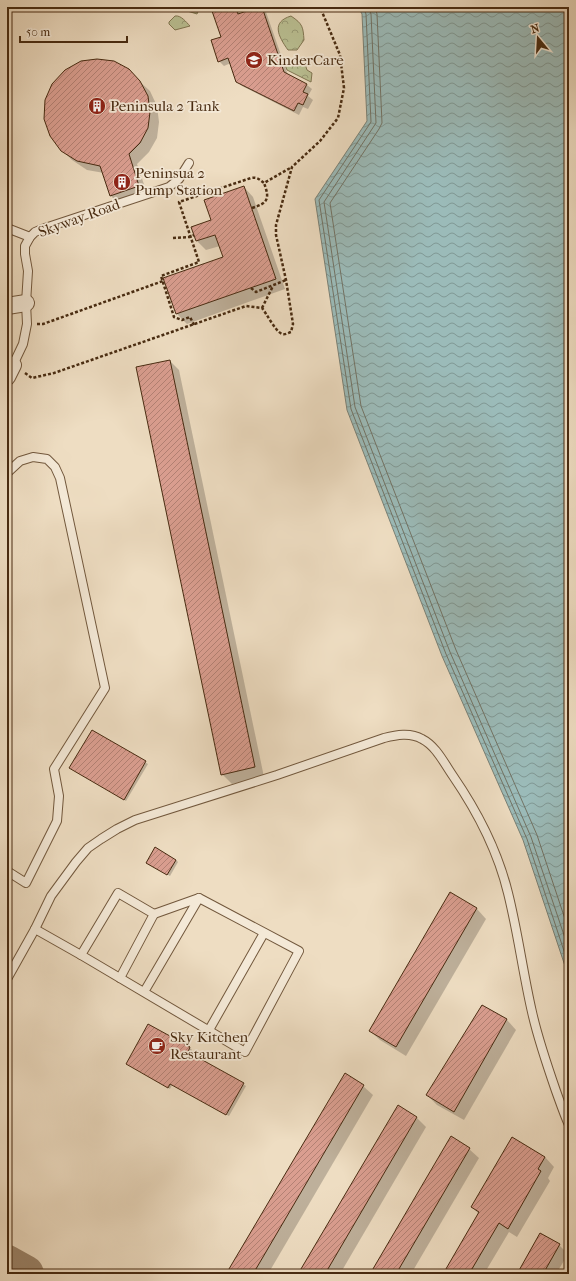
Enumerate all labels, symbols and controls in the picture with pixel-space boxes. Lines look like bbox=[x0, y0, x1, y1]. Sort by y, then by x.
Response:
scale bar bbox=[20, 18, 127, 44]
north arrow bbox=[518, 18, 558, 58]
text: N bbox=[529, 21, 542, 36]
text: 50 m bbox=[26, 25, 50, 39]
school or university icon: KinderCare bbox=[244, 50, 264, 70]
place label: KinderCare bbox=[267, 51, 344, 69]
building icon: Peninsula 2 Tank bbox=[87, 96, 107, 116]
place label: Peninsula 2 Tank bbox=[110, 97, 220, 115]
place label: Peninsua 2 Pump Station bbox=[135, 164, 223, 199]
building icon: Peninsua 2 Pump Station bbox=[112, 172, 132, 192]
street label: Skyway Road bbox=[36, 195, 123, 241]
place label: Sky Kitchen Restaurant bbox=[170, 1028, 249, 1063]
cafe icon: Sky Kitchen Restaurant bbox=[147, 1036, 167, 1056]

